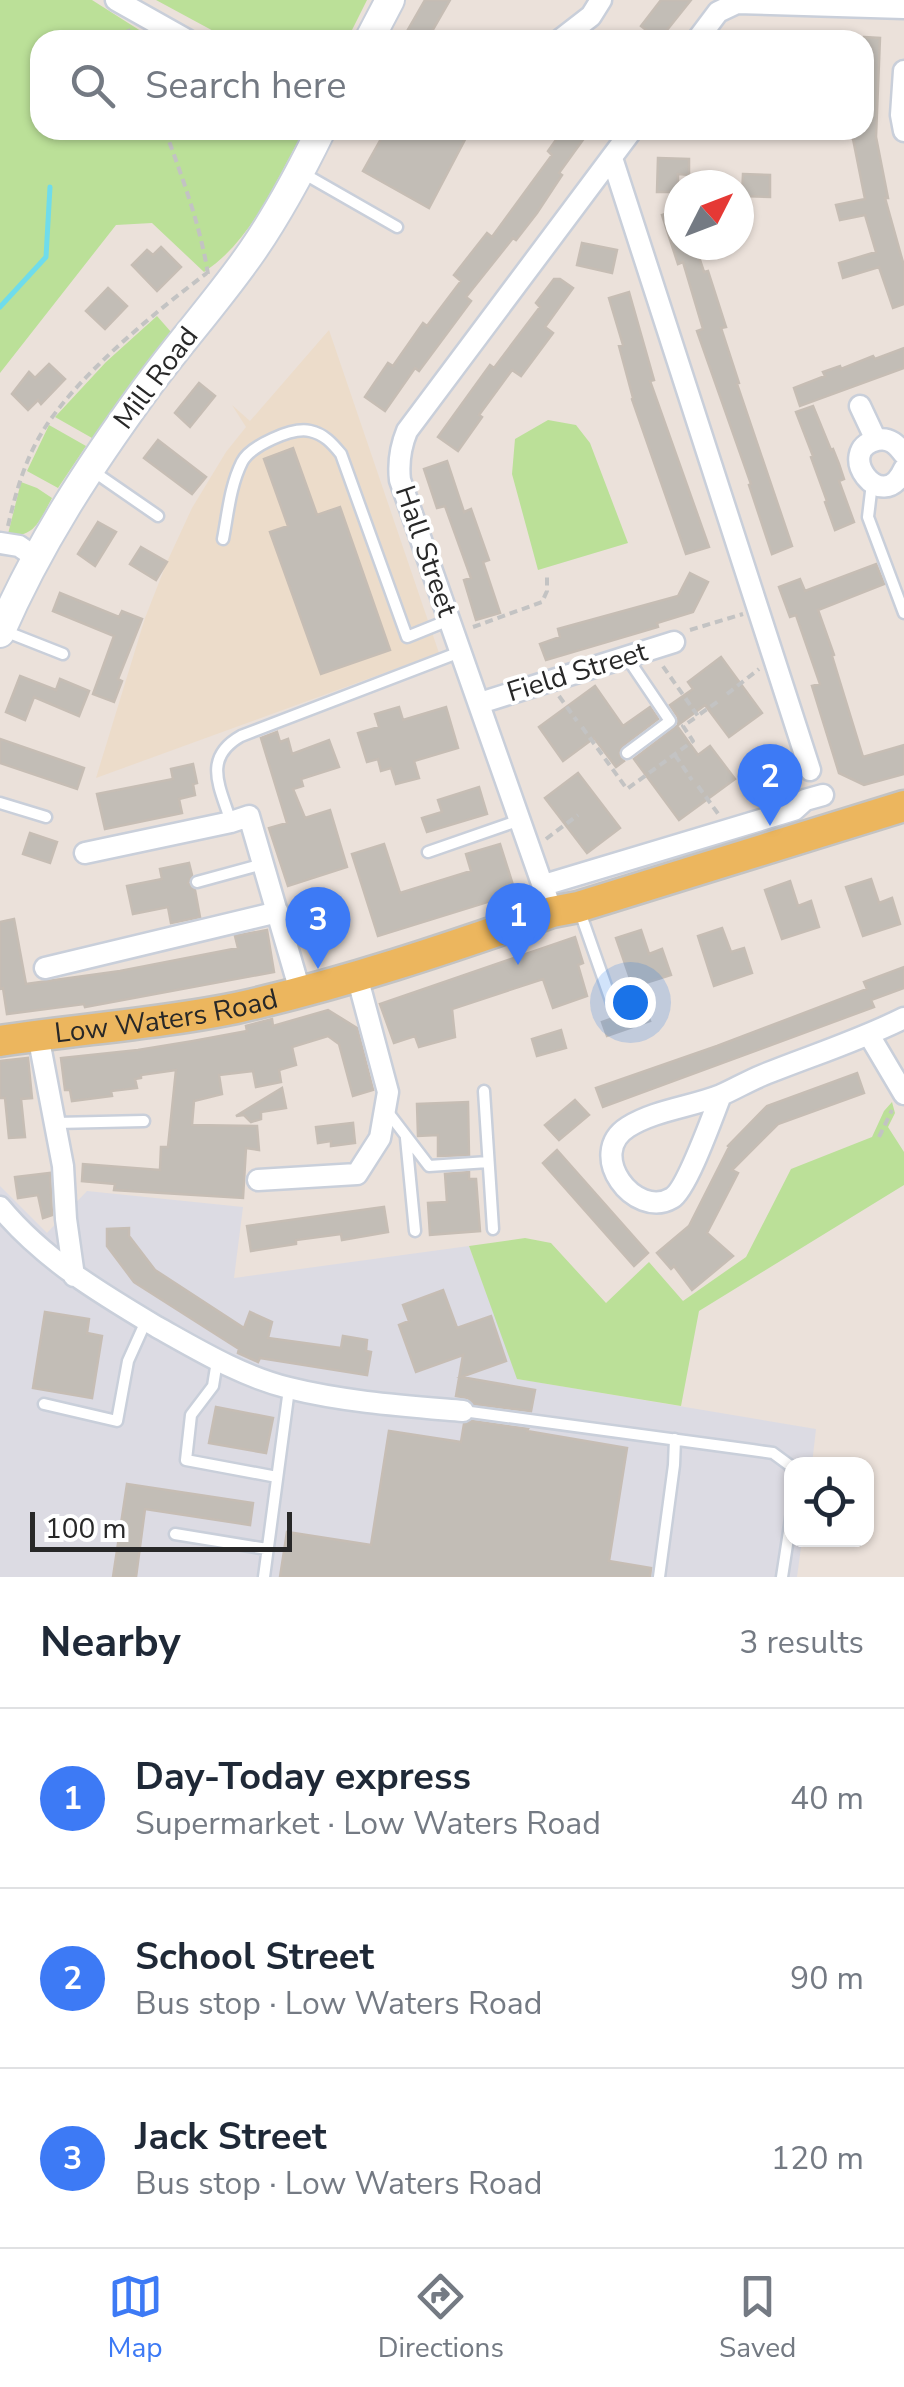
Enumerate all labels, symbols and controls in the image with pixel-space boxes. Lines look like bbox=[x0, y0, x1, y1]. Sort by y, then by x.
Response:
search box bbox=[30, 30, 874, 140]
icon: search bbox=[65, 58, 120, 113]
text: Search here bbox=[145, 60, 346, 111]
north arrow bbox=[664, 170, 754, 260]
street label: Mill Road bbox=[105, 319, 207, 437]
street label: Hall Street bbox=[386, 480, 466, 622]
street label: Field Street bbox=[502, 633, 652, 711]
pin: 2 bbox=[738, 744, 802, 826]
pin: 1 bbox=[486, 882, 550, 965]
pin: 3 bbox=[286, 886, 350, 969]
your location bbox=[605, 977, 656, 1028]
street label: Low Waters Road bbox=[52, 980, 282, 1052]
map controls bbox=[784, 1457, 874, 1547]
button: locate bbox=[784, 1457, 874, 1547]
scale bar bbox=[30, 1507, 292, 1552]
text: 100 m bbox=[45, 1510, 127, 1548]
text: Nearby bbox=[40, 1614, 181, 1671]
text: 3 results bbox=[739, 1621, 864, 1664]
text: Day-Today express bbox=[135, 1751, 471, 1802]
text: 1 bbox=[63, 1777, 82, 1820]
text: 40 m bbox=[790, 1777, 864, 1820]
text: Supermarket · Low Waters Road bbox=[135, 1802, 601, 1845]
text: School Street bbox=[135, 1931, 374, 1982]
text: 2 bbox=[63, 1957, 82, 2000]
text: 90 m bbox=[790, 1957, 864, 2000]
text: Bus stop · Low Waters Road bbox=[135, 1982, 542, 2025]
text: Jack Street bbox=[135, 2111, 327, 2162]
text: 3 bbox=[63, 2137, 82, 2180]
text: 120 m bbox=[771, 2137, 864, 2180]
text: Bus stop · Low Waters Road bbox=[135, 2162, 542, 2205]
tab: Map bbox=[108, 2269, 163, 2367]
tab: Directions bbox=[378, 2269, 504, 2367]
tab: Saved bbox=[719, 2269, 796, 2367]

